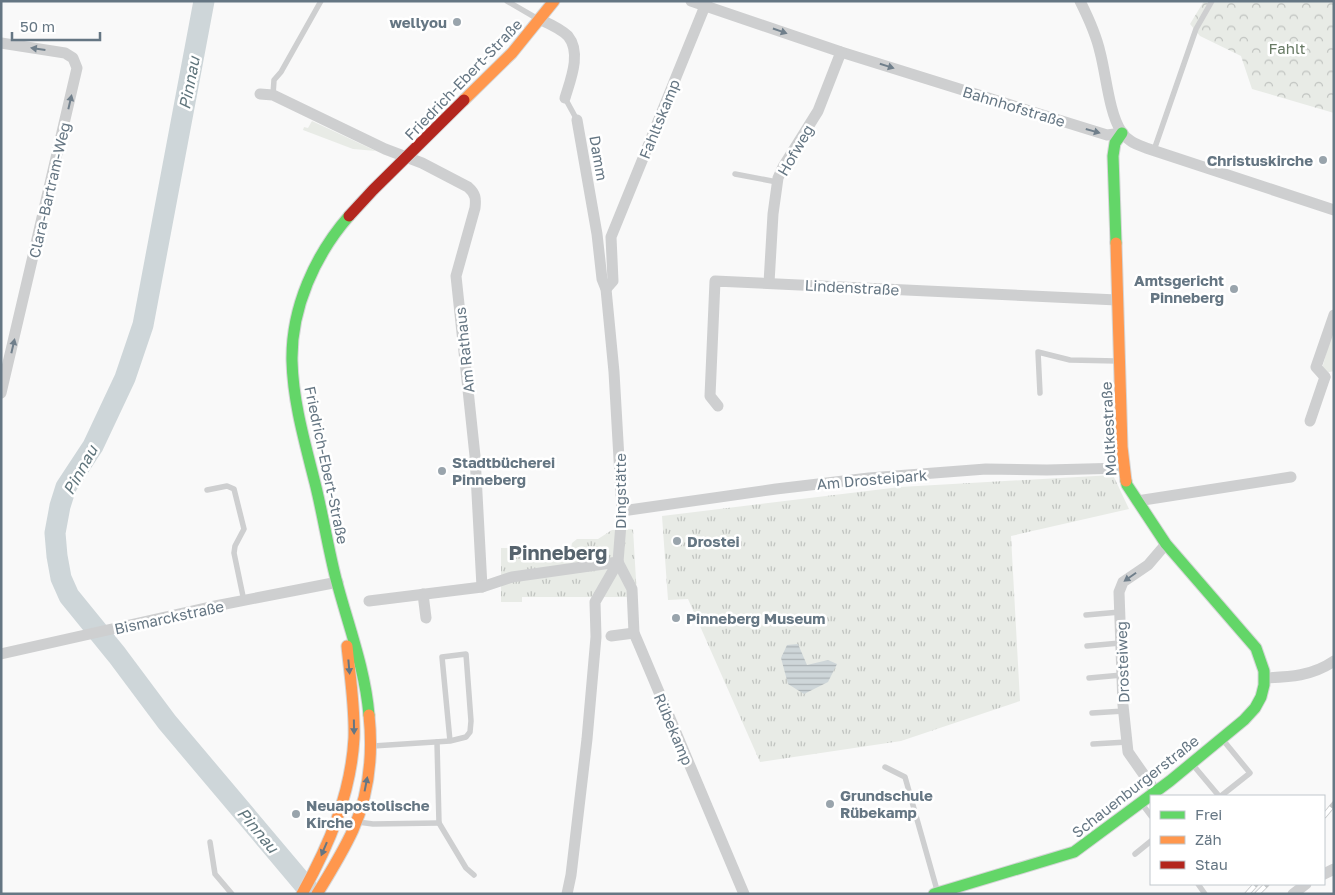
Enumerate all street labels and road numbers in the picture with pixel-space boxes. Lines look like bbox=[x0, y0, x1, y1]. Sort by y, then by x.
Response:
street label: Friedrich-Ebert-Straße bbox=[401, 15, 526, 143]
street label: Fahltskamp bbox=[635, 77, 683, 161]
street label: Bahnhofstraße bbox=[961, 82, 1068, 130]
street label: Clara-Bartram-Weg bbox=[25, 120, 73, 260]
street label: Hofweg bbox=[773, 121, 817, 179]
street label: Damm bbox=[586, 134, 612, 182]
street label: Lindenstraße bbox=[804, 276, 900, 298]
street label: Am Rathaus bbox=[451, 306, 477, 394]
street label: Moltkestraße bbox=[1097, 381, 1119, 477]
street label: Friedrich-Ebert-Straße bbox=[301, 384, 353, 546]
street label: Dingstätte bbox=[611, 453, 629, 529]
street label: Am Drosteipark bbox=[816, 465, 929, 493]
street label: Bismarckstraße bbox=[113, 597, 226, 637]
street label: Drosteiweg bbox=[1112, 621, 1132, 703]
street label: Rübekamp bbox=[651, 690, 697, 768]
street label: Schauenburgerstraße bbox=[1068, 731, 1202, 841]

